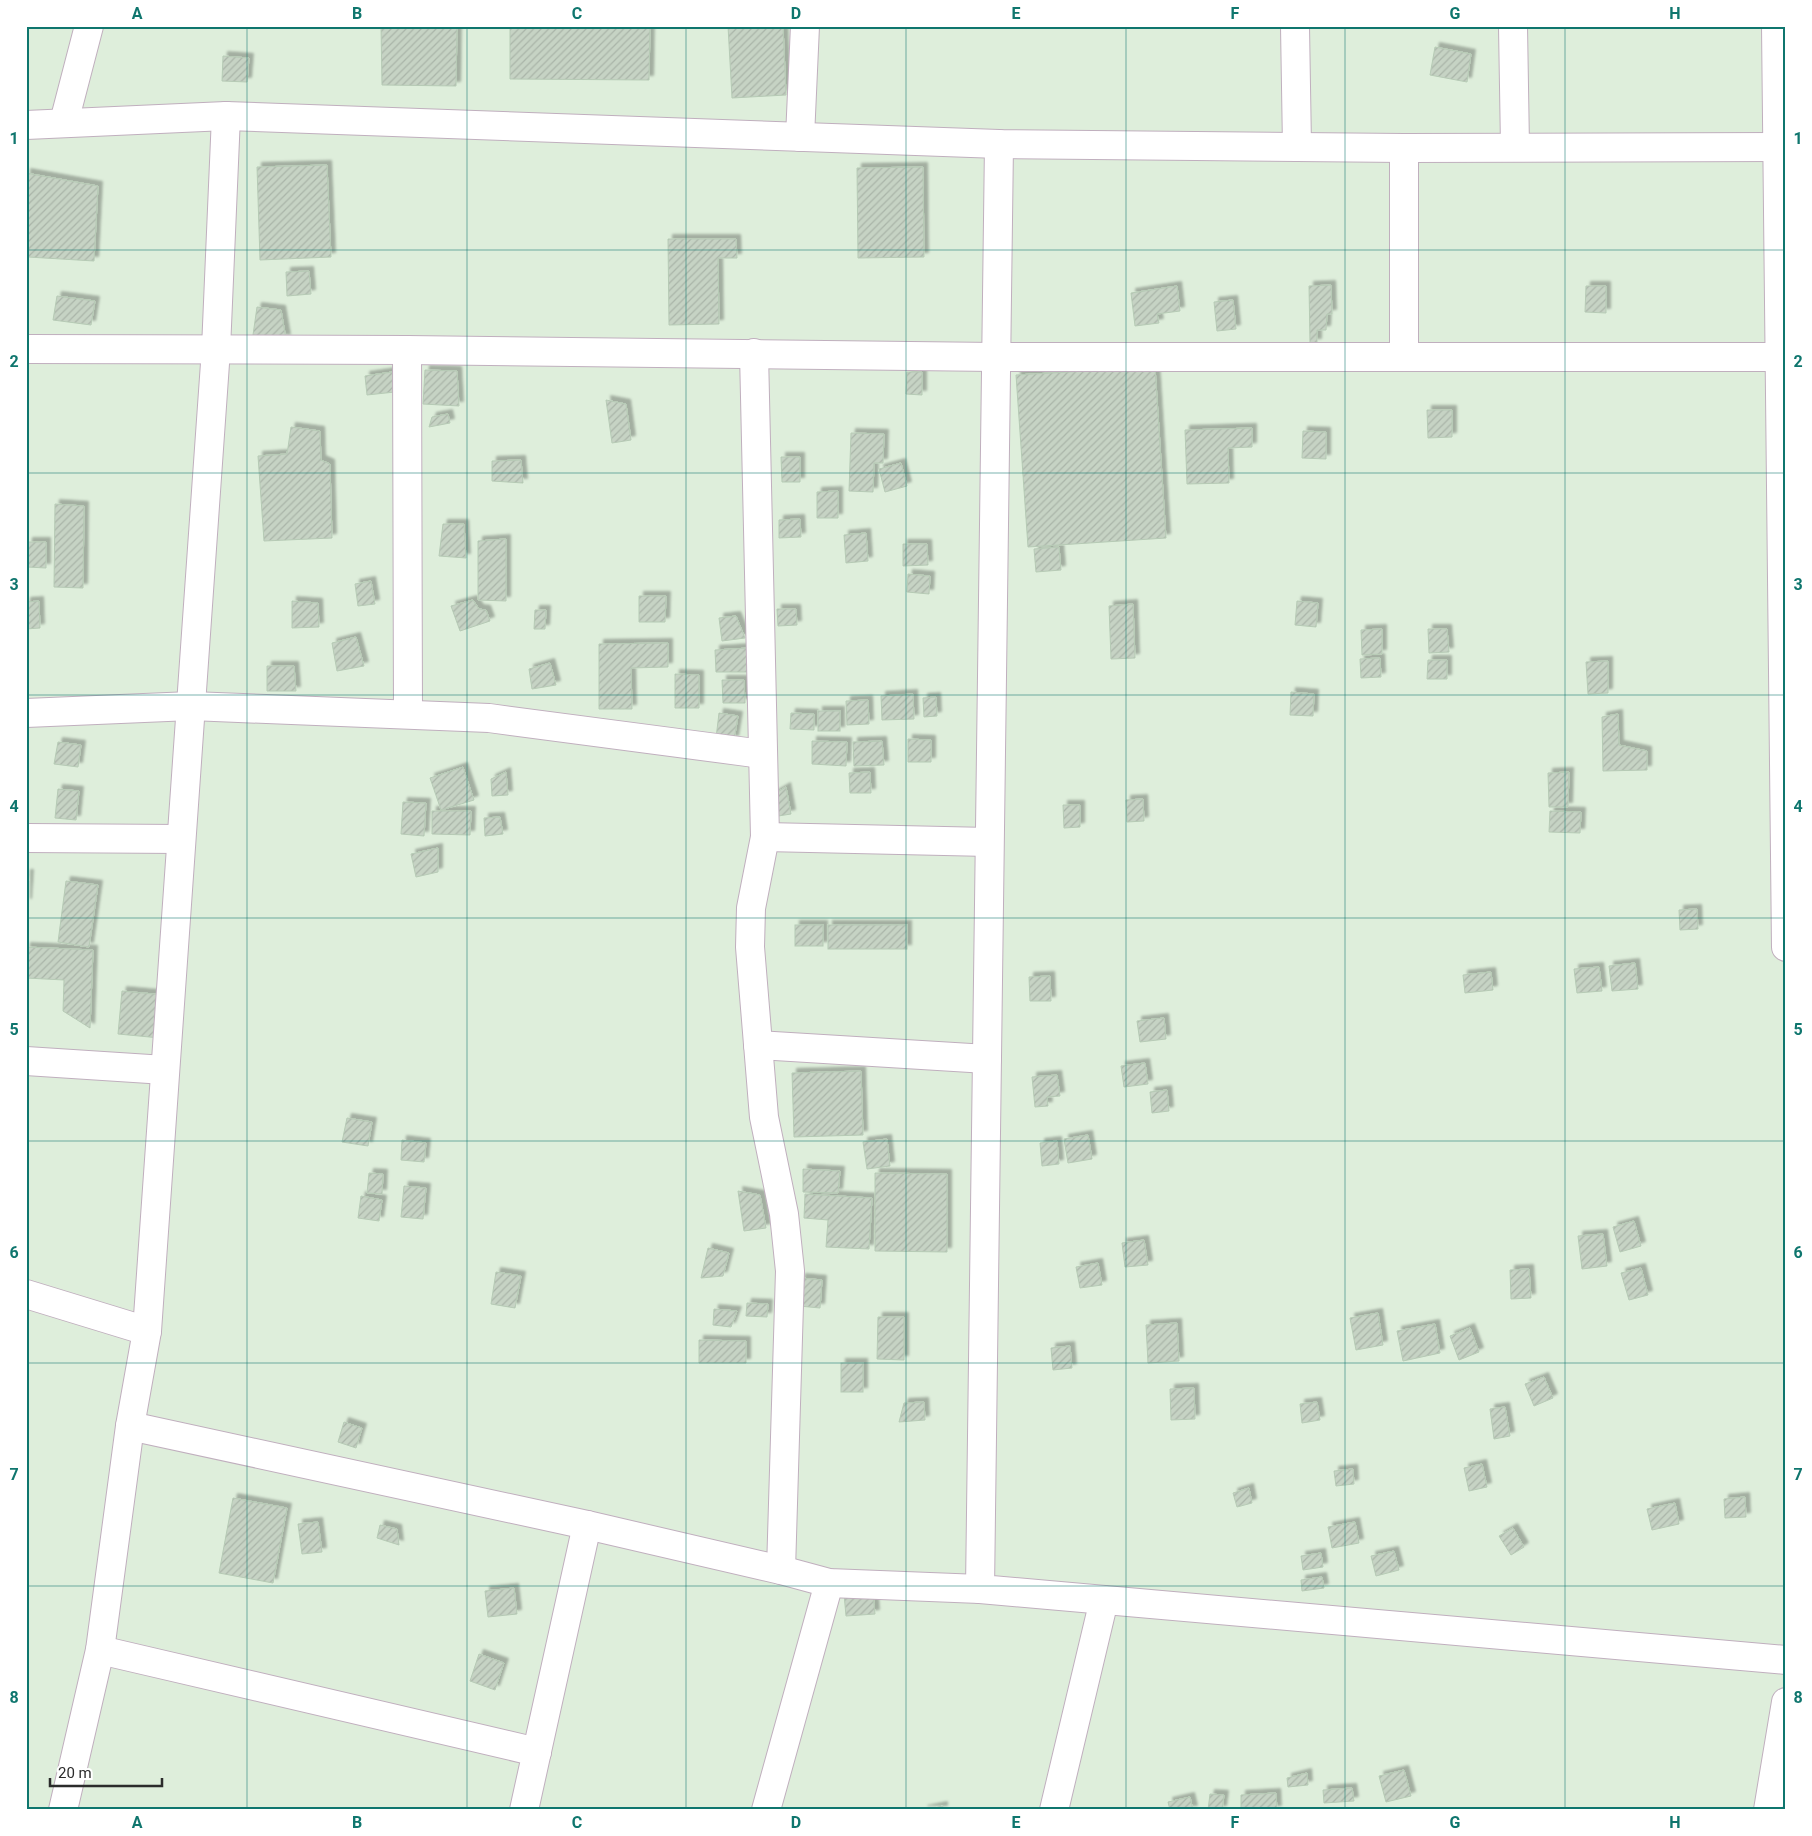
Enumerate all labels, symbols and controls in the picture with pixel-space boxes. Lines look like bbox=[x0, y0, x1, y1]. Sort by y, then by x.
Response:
text: A bbox=[132, 4, 143, 23]
text: B bbox=[352, 4, 362, 23]
text: C bbox=[572, 4, 582, 23]
text: D bbox=[791, 4, 801, 23]
text: E bbox=[1012, 4, 1021, 23]
text: F bbox=[1231, 4, 1240, 23]
text: G bbox=[1450, 4, 1461, 23]
text: H bbox=[1669, 4, 1681, 23]
text: 1 bbox=[9, 129, 19, 148]
text: 1 bbox=[1793, 129, 1803, 148]
text: 2 bbox=[9, 352, 19, 371]
text: 2 bbox=[1793, 352, 1803, 371]
text: 3 bbox=[9, 575, 19, 594]
text: 3 bbox=[1793, 575, 1803, 594]
text: 4 bbox=[9, 797, 19, 816]
text: 4 bbox=[1793, 797, 1803, 816]
text: 5 bbox=[9, 1020, 19, 1039]
text: 5 bbox=[1793, 1020, 1803, 1039]
text: 6 bbox=[9, 1243, 19, 1262]
text: 6 bbox=[1793, 1243, 1803, 1262]
text: 7 bbox=[9, 1465, 19, 1484]
text: 7 bbox=[1793, 1465, 1803, 1484]
text: 8 bbox=[9, 1688, 19, 1707]
text: 8 bbox=[1793, 1688, 1803, 1707]
scale bar bbox=[50, 1756, 162, 1788]
text: 20 m bbox=[58, 1764, 92, 1782]
text: A bbox=[132, 1813, 143, 1832]
text: B bbox=[352, 1813, 362, 1832]
text: C bbox=[572, 1813, 582, 1832]
text: D bbox=[791, 1813, 801, 1832]
text: E bbox=[1012, 1813, 1021, 1832]
text: F bbox=[1231, 1813, 1240, 1832]
text: G bbox=[1450, 1813, 1461, 1832]
text: H bbox=[1669, 1813, 1681, 1832]

